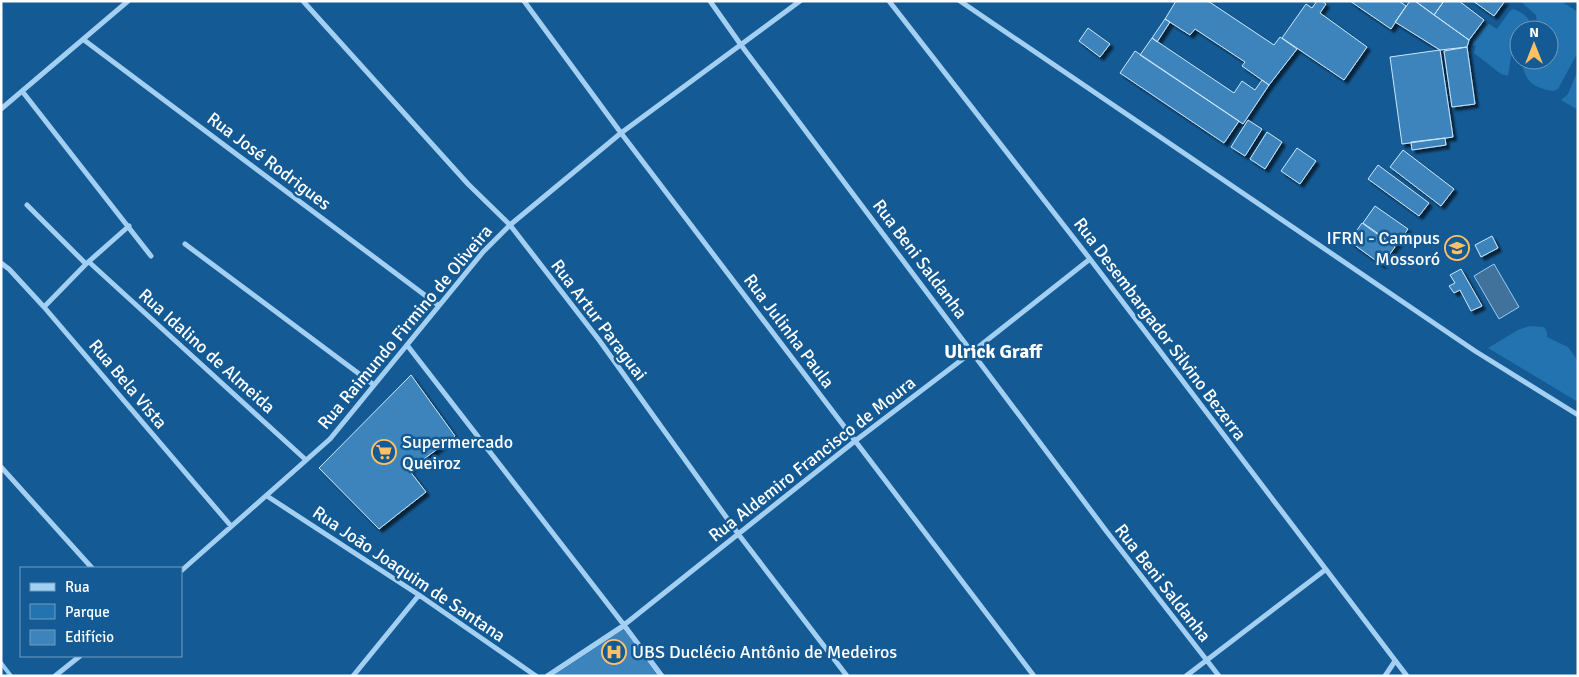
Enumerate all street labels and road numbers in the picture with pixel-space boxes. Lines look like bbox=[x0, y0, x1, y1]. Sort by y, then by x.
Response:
street label: Rua José Rodrigues bbox=[203, 107, 335, 215]
street label: Rua Beni Saldanha bbox=[868, 195, 972, 323]
street label: Rua Desembargador Silvino Bezerra bbox=[1069, 213, 1251, 445]
street label: Rua Raimundo Firmino de Oliveira bbox=[313, 220, 497, 434]
street label: Rua Artur Paraguai bbox=[546, 255, 652, 385]
street label: Rua Julinha Paula bbox=[739, 270, 839, 392]
street label: Rua Idalino de Almeida bbox=[134, 284, 280, 418]
street label: Rua Bela Vista bbox=[84, 335, 172, 433]
street label: Rua Aldemiro Francisco de Moura bbox=[704, 371, 920, 547]
street label: Rua João Joaquim de Santana bbox=[308, 501, 510, 647]
street label: Rua Beni Saldanha bbox=[1110, 520, 1216, 646]

